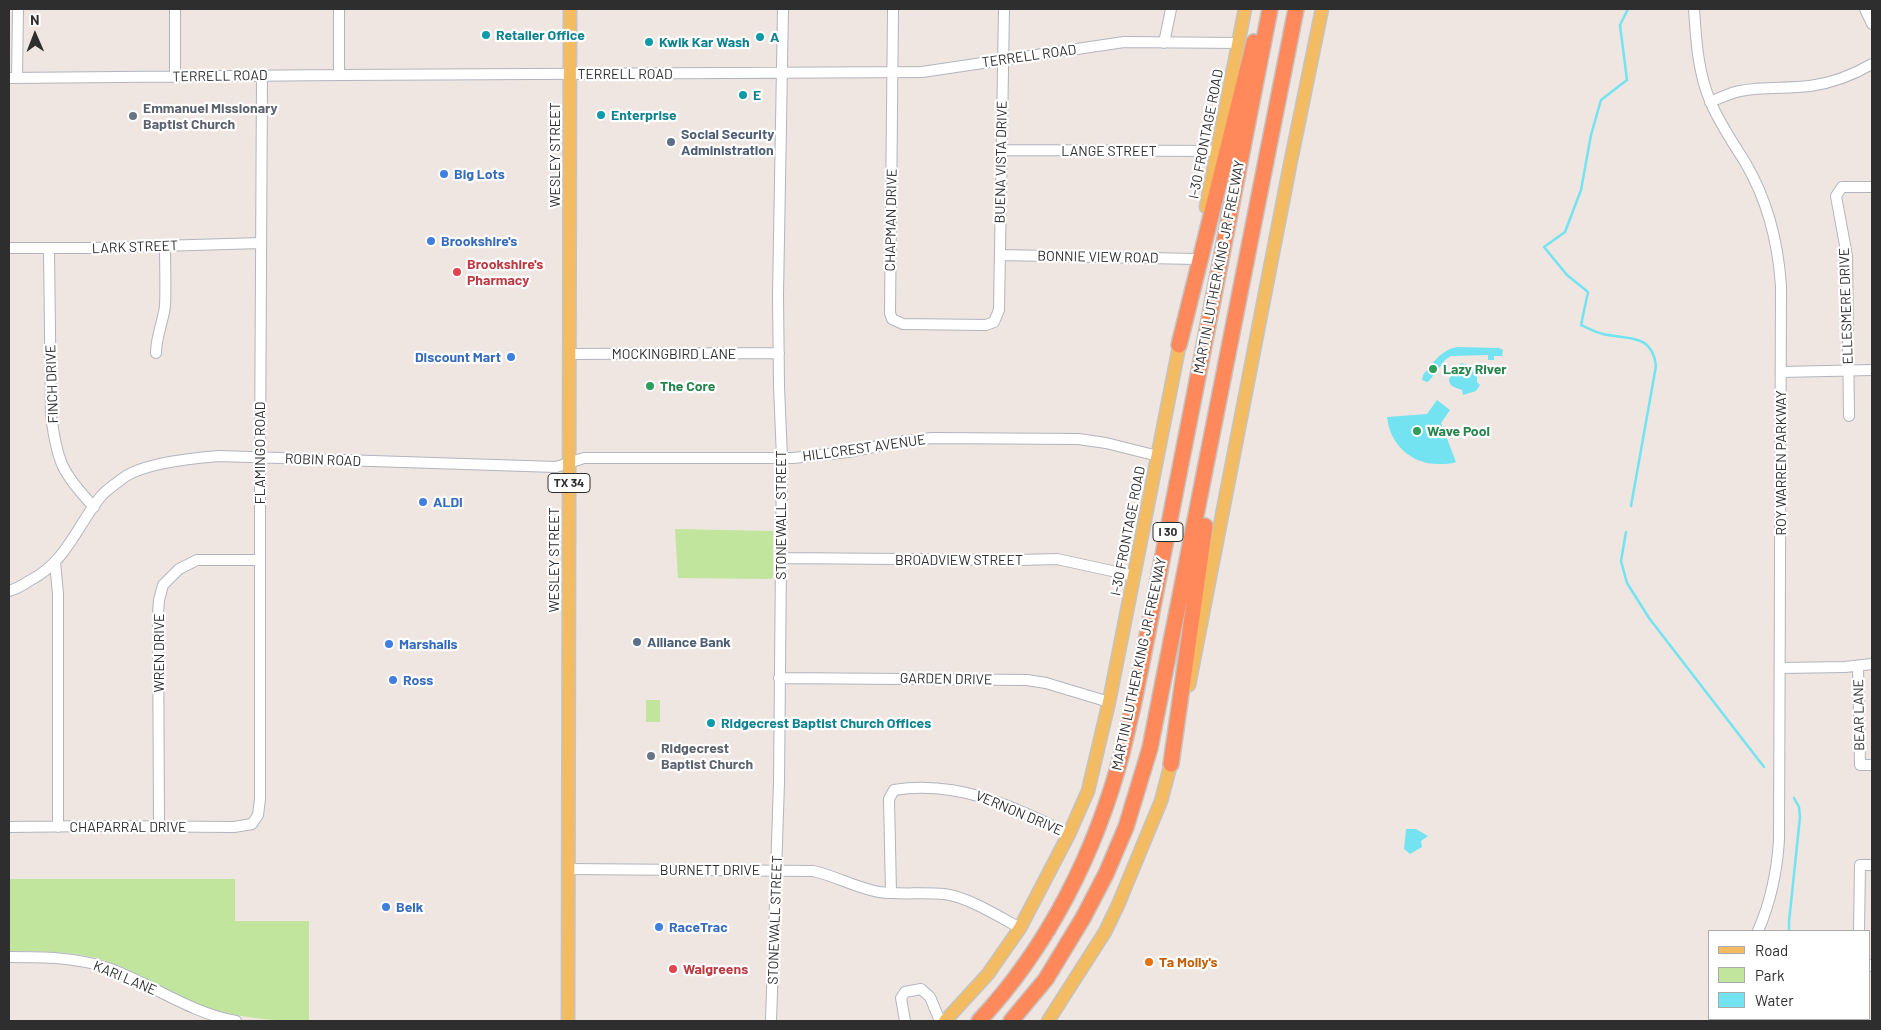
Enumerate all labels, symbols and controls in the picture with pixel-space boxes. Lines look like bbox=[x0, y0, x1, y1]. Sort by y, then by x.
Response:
north arrow bbox=[10, 10, 60, 60]
text: N bbox=[30, 11, 40, 28]
place label: Retailer Office bbox=[496, 27, 585, 43]
marker: Retailer Office bbox=[480, 29, 492, 41]
place label: A bbox=[770, 29, 779, 45]
marker: A bbox=[754, 31, 766, 43]
place label: Kwik Kar Wash bbox=[659, 34, 750, 50]
marker: Kwik Kar Wash bbox=[643, 36, 655, 48]
street label: TERRELL ROAD bbox=[981, 41, 1077, 71]
street label: TERRELL ROAD bbox=[577, 66, 673, 82]
street label: TERRELL ROAD bbox=[172, 67, 268, 85]
street label: I-30 FRONTAGE ROAD bbox=[1185, 68, 1227, 200]
place label: E bbox=[753, 87, 761, 103]
marker: E bbox=[737, 89, 749, 101]
place label: Emmanuel Missionary Baptist Church bbox=[143, 100, 278, 132]
street label: BUENA VISTA DRIVE bbox=[992, 101, 1010, 223]
street label: WESLEY STREET bbox=[547, 102, 563, 208]
place label: Enterprise bbox=[611, 107, 677, 123]
marker: Enterprise bbox=[595, 109, 607, 121]
marker: Emmanuel Missionary Baptist Church bbox=[127, 110, 139, 122]
place label: Social Security Administration bbox=[681, 126, 774, 158]
marker: Social Security Administration bbox=[665, 136, 677, 148]
street label: LANGE STREET bbox=[1061, 143, 1157, 159]
street label: MARTIN LUTHER KING JR FREEWAY bbox=[1190, 159, 1248, 375]
place label: Big Lots bbox=[454, 166, 505, 182]
marker: Big Lots bbox=[438, 168, 450, 180]
street label: CHAPMAN DRIVE bbox=[882, 169, 900, 271]
place label: Brookshire's bbox=[441, 233, 517, 249]
marker: Brookshire's bbox=[425, 235, 437, 247]
street label: LARK STREET bbox=[92, 237, 178, 257]
street label: ELLESMERE DRIVE bbox=[1836, 247, 1856, 365]
street label: BONNIE VIEW ROAD bbox=[1037, 248, 1159, 266]
place label: Brookshire's Pharmacy bbox=[467, 256, 543, 288]
marker: Brookshire's Pharmacy bbox=[451, 266, 463, 278]
street label: FINCH DRIVE bbox=[42, 344, 62, 424]
street label: MOCKINGBIRD LANE bbox=[612, 346, 736, 362]
place label: Discount Mart bbox=[415, 349, 501, 365]
marker: Discount Mart bbox=[505, 351, 517, 363]
place label: Lazy River bbox=[1443, 361, 1507, 377]
marker: Lazy River bbox=[1427, 363, 1439, 375]
place label: The Core bbox=[660, 378, 715, 394]
marker: The Core bbox=[644, 380, 656, 392]
street label: ROY WARREN PARKWAY bbox=[1773, 390, 1789, 536]
street label: FLAMINGO ROAD bbox=[252, 402, 268, 504]
place label: Wave Pool bbox=[1427, 423, 1490, 439]
marker: Wave Pool bbox=[1411, 425, 1423, 437]
street label: HILLCREST AVENUE bbox=[801, 431, 927, 465]
street label: ROBIN ROAD bbox=[285, 450, 361, 470]
street label: STONEWALL STREET bbox=[773, 450, 789, 580]
street label: I-30 FRONTAGE ROAD bbox=[1107, 465, 1149, 597]
road number: TX 34 bbox=[548, 473, 590, 492]
place label: ALDI bbox=[433, 494, 463, 510]
marker: ALDI bbox=[417, 496, 429, 508]
street label: WESLEY STREET bbox=[546, 507, 562, 613]
road number: I 30 bbox=[1153, 522, 1183, 542]
street label: BROADVIEW STREET bbox=[895, 552, 1023, 568]
street label: MARTIN LUTHER KING JR FREEWAY bbox=[1108, 556, 1170, 772]
street label: WREN DRIVE bbox=[151, 614, 167, 692]
place label: Alliance Bank bbox=[647, 634, 731, 650]
place label: Marshalls bbox=[399, 636, 458, 652]
marker: Alliance Bank bbox=[631, 636, 643, 648]
marker: Marshalls bbox=[383, 638, 395, 650]
street label: GARDEN DRIVE bbox=[900, 670, 992, 688]
place label: Ross bbox=[403, 672, 433, 688]
marker: Ross bbox=[387, 674, 399, 686]
street label: BEAR LANE bbox=[1850, 679, 1868, 751]
place label: Ridgecrest Baptist Church Offices bbox=[721, 715, 931, 731]
marker: Ridgecrest Baptist Church Offices bbox=[705, 717, 717, 729]
place label: Ridgecrest Baptist Church bbox=[661, 740, 753, 772]
marker: Ridgecrest Baptist Church bbox=[645, 750, 657, 762]
street label: VERNON DRIVE bbox=[973, 787, 1065, 839]
street label: CHAPARRAL DRIVE bbox=[70, 819, 186, 835]
street label: STONEWALL STREET bbox=[764, 855, 786, 985]
street label: BURNETT DRIVE bbox=[660, 862, 760, 878]
place label: Belk bbox=[396, 899, 423, 915]
marker: Belk bbox=[380, 901, 392, 913]
place label: RaceTrac bbox=[669, 919, 728, 935]
marker: RaceTrac bbox=[653, 921, 665, 933]
legend bbox=[1708, 930, 1871, 1020]
text: Road bbox=[1755, 941, 1788, 959]
place label: Ta Molly's bbox=[1159, 954, 1218, 970]
marker: Ta Molly's bbox=[1143, 956, 1155, 968]
street label: KARI LANE bbox=[91, 957, 159, 999]
place label: Walgreens bbox=[683, 961, 748, 977]
marker: Walgreens bbox=[667, 963, 679, 975]
text: Park bbox=[1755, 966, 1784, 984]
text: Water bbox=[1755, 991, 1794, 1009]

